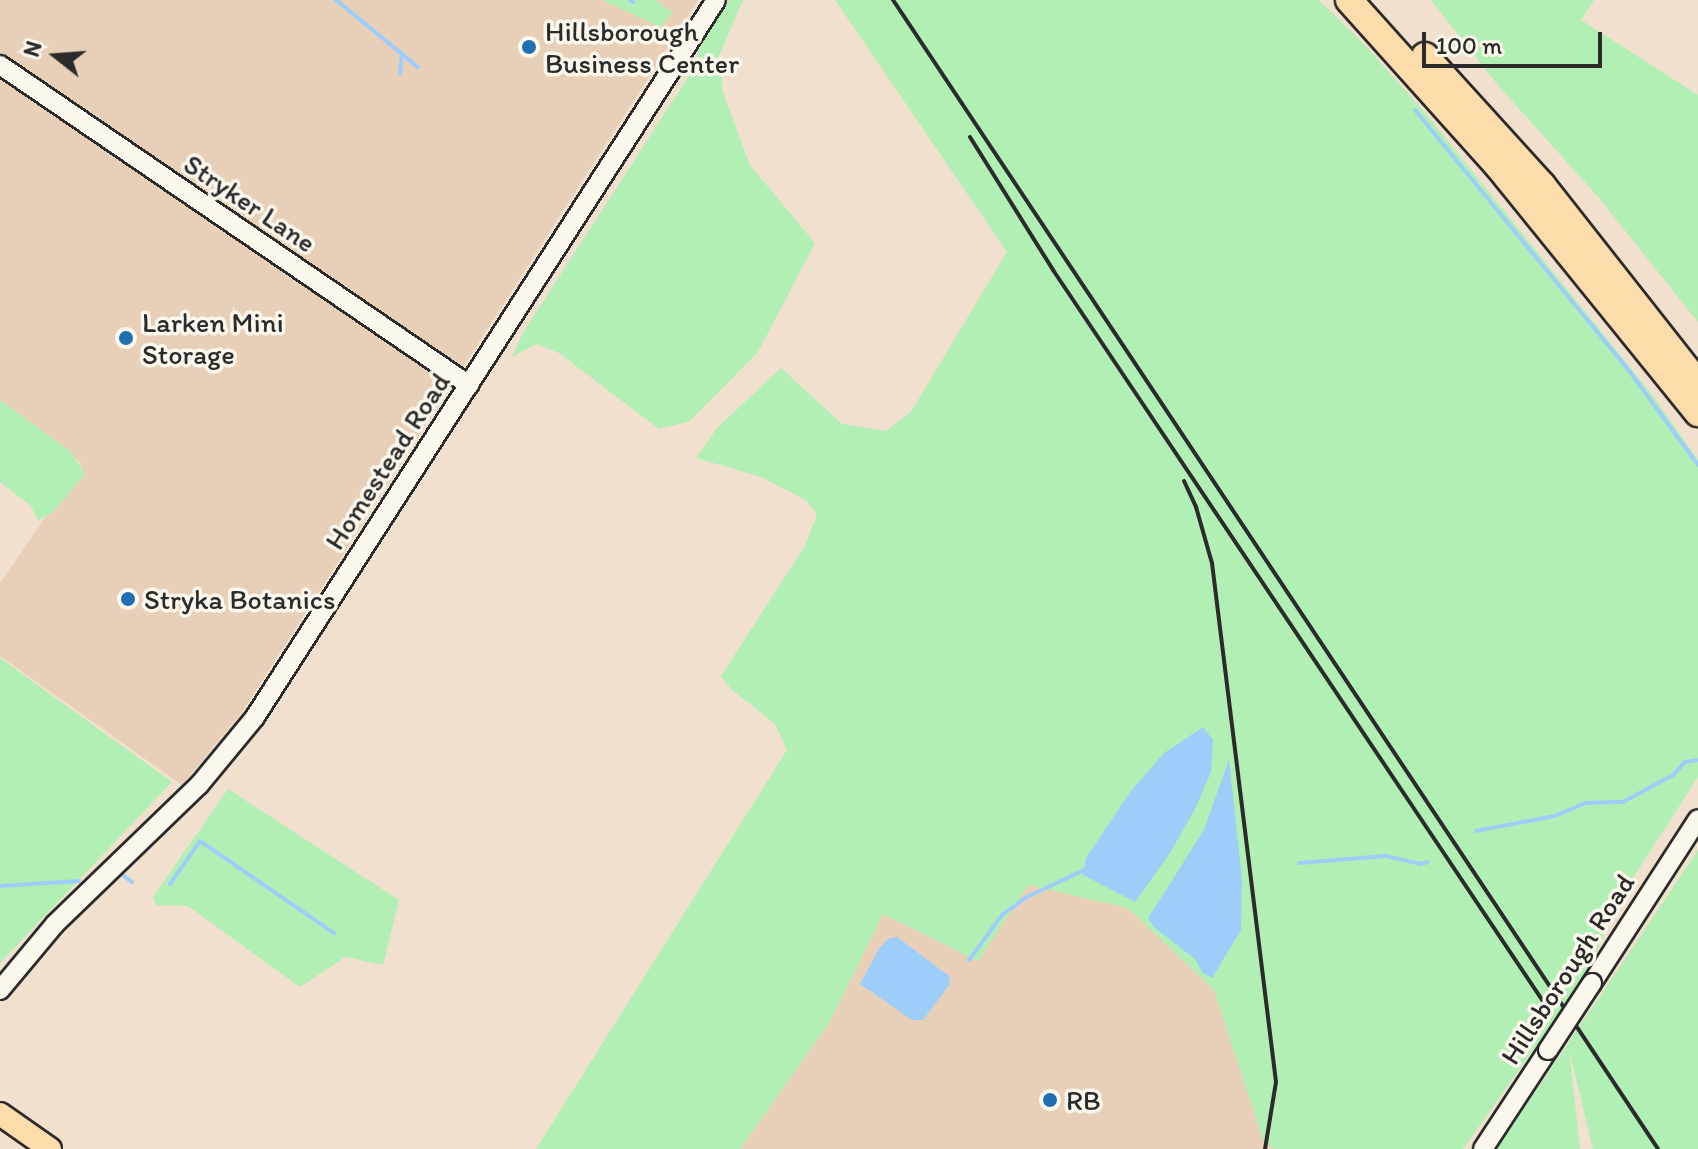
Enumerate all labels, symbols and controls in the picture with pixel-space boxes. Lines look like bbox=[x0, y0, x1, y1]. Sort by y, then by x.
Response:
place label: Hillsborough Business Center bbox=[545, 14, 740, 80]
north arrow bbox=[16, 16, 96, 96]
scale bar bbox=[1426, 16, 1606, 66]
text: 100 m bbox=[1436, 31, 1502, 60]
text: N bbox=[17, 38, 48, 60]
marker: Hillsborough Business Center bbox=[520, 38, 538, 56]
street label: Stryker Lane bbox=[177, 146, 323, 260]
place label: Larken Mini Storage bbox=[142, 305, 284, 371]
marker: Larken Mini Storage bbox=[117, 329, 135, 347]
street label: Homestead Road bbox=[317, 366, 457, 556]
place label: Stryka Botanics bbox=[144, 582, 334, 616]
marker: Stryka Botanics bbox=[119, 590, 137, 608]
street label: Hillsborough Road bbox=[1493, 868, 1641, 1070]
place label: RB bbox=[1066, 1083, 1101, 1117]
marker: RB bbox=[1041, 1091, 1059, 1109]

